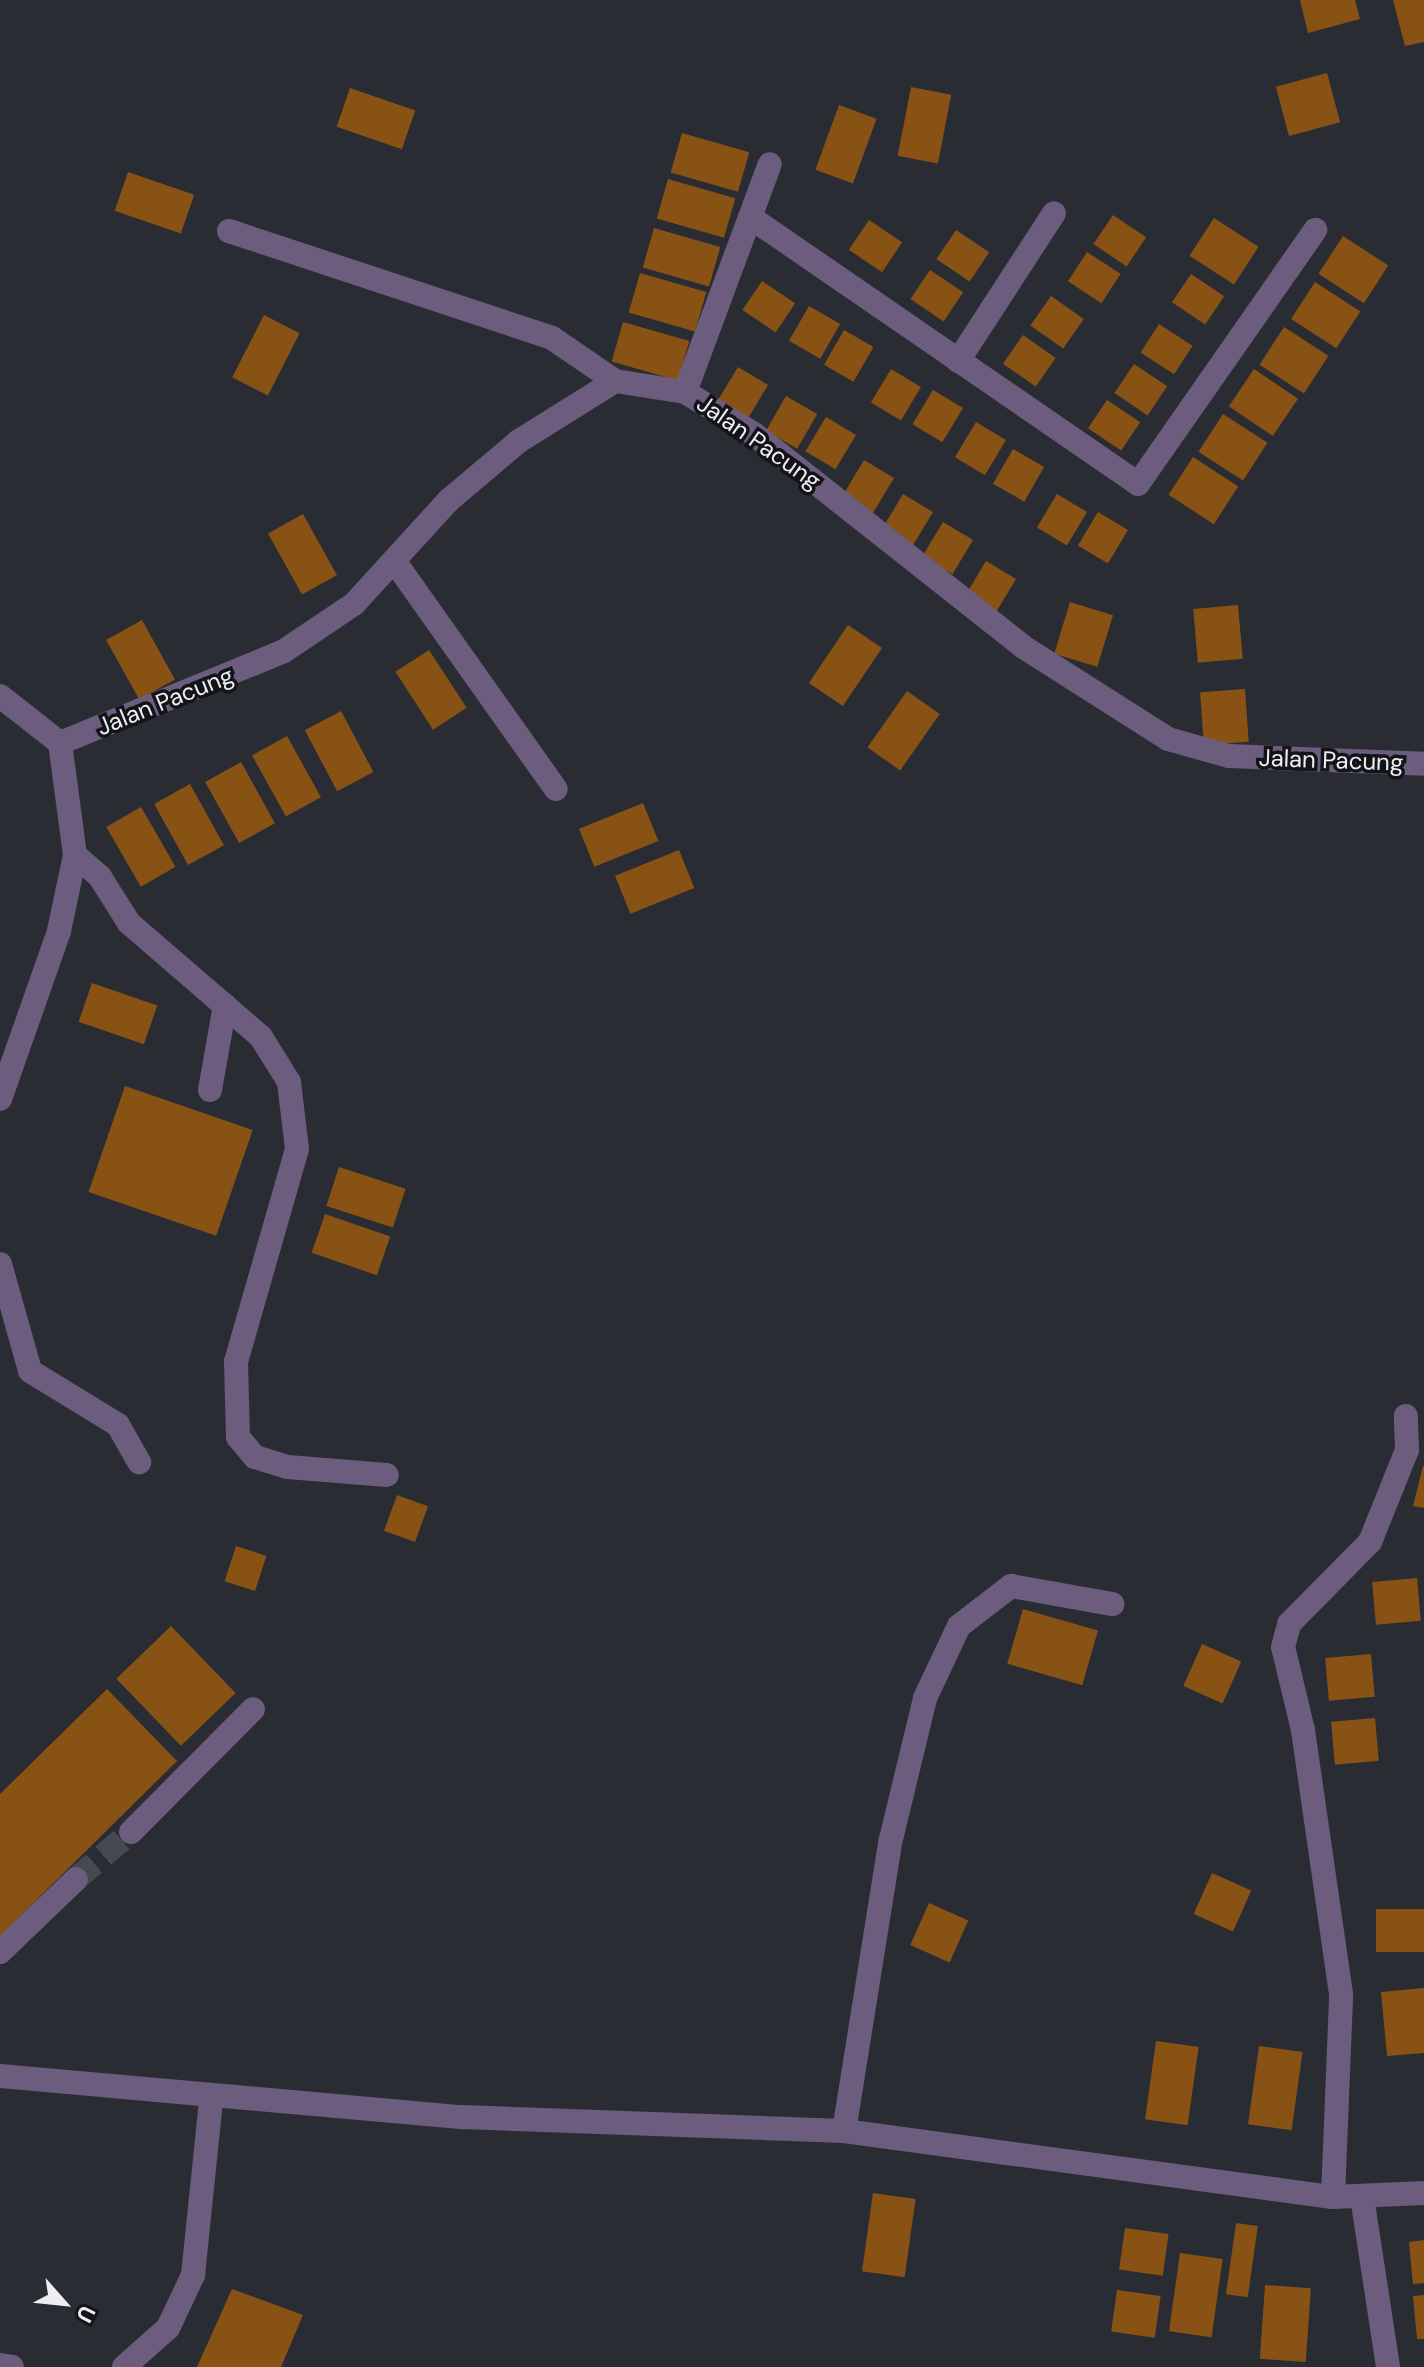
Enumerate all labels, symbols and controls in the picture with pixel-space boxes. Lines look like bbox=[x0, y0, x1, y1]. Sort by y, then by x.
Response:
street label: Jalan Pacung bbox=[691, 389, 827, 495]
street label: Jalan Pacung bbox=[93, 661, 237, 741]
street label: Jalan Pacung bbox=[1258, 743, 1404, 777]
north arrow bbox=[24, 2263, 104, 2343]
text: U bbox=[69, 2301, 102, 2327]

